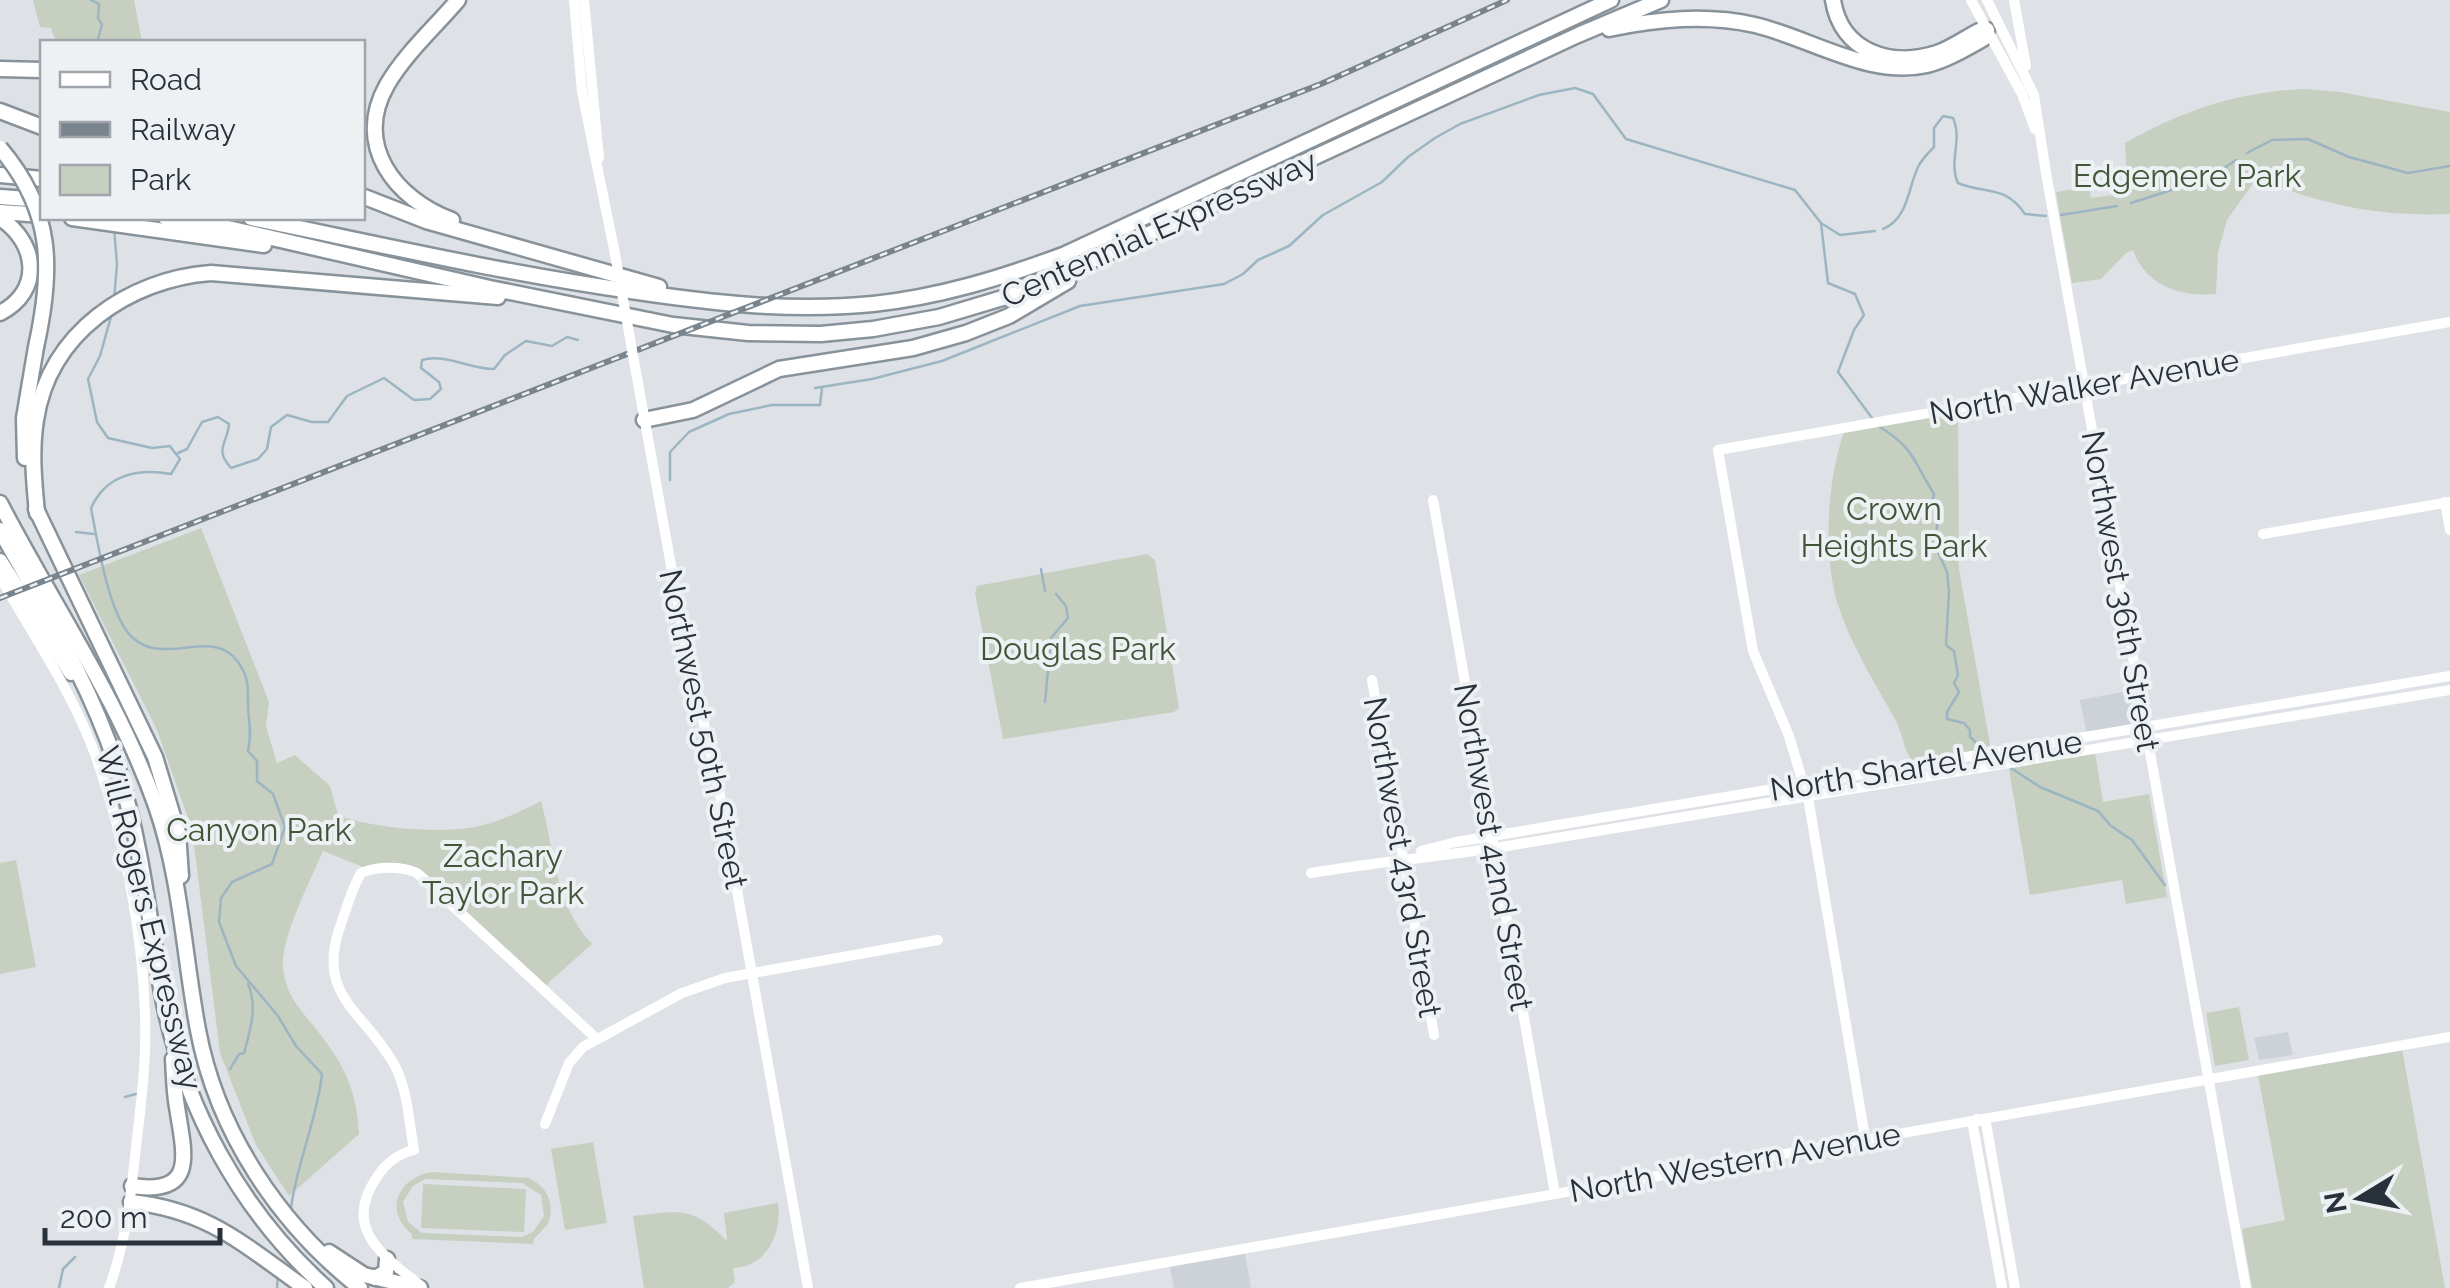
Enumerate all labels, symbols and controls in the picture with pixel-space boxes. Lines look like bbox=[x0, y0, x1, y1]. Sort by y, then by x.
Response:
legend bbox=[40, 40, 365, 220]
text: Road bbox=[130, 62, 202, 97]
text: Railway bbox=[130, 112, 236, 147]
street label: Centennial Expressway bbox=[996, 142, 1322, 314]
park label: Edgemere Park bbox=[2073, 157, 2301, 194]
text: Park bbox=[130, 162, 191, 197]
street label: North Walker Avenue bbox=[1926, 341, 2242, 431]
street label: Northwest 36th Street bbox=[2075, 428, 2167, 754]
park label: Crown Heights Park bbox=[1800, 490, 1988, 564]
street label: Northwest 50th Street bbox=[652, 566, 756, 892]
park label: Douglas Park bbox=[980, 630, 1176, 667]
street label: Northwest 42nd Street bbox=[1447, 680, 1541, 1014]
street label: Northwest 43rd Street bbox=[1357, 694, 1449, 1020]
street label: North Shartel Avenue bbox=[1767, 722, 2085, 808]
street label: Will Rogers Expressway bbox=[89, 742, 211, 1094]
park label: Canyon Park bbox=[166, 811, 352, 848]
park label: Zachary Taylor Park bbox=[422, 837, 584, 911]
street label: North Western Avenue bbox=[1567, 1115, 1903, 1209]
north arrow bbox=[2310, 1148, 2410, 1248]
scale bar bbox=[45, 1183, 220, 1245]
text: N bbox=[2318, 1189, 2354, 1216]
text: 200 m bbox=[60, 1200, 148, 1235]

